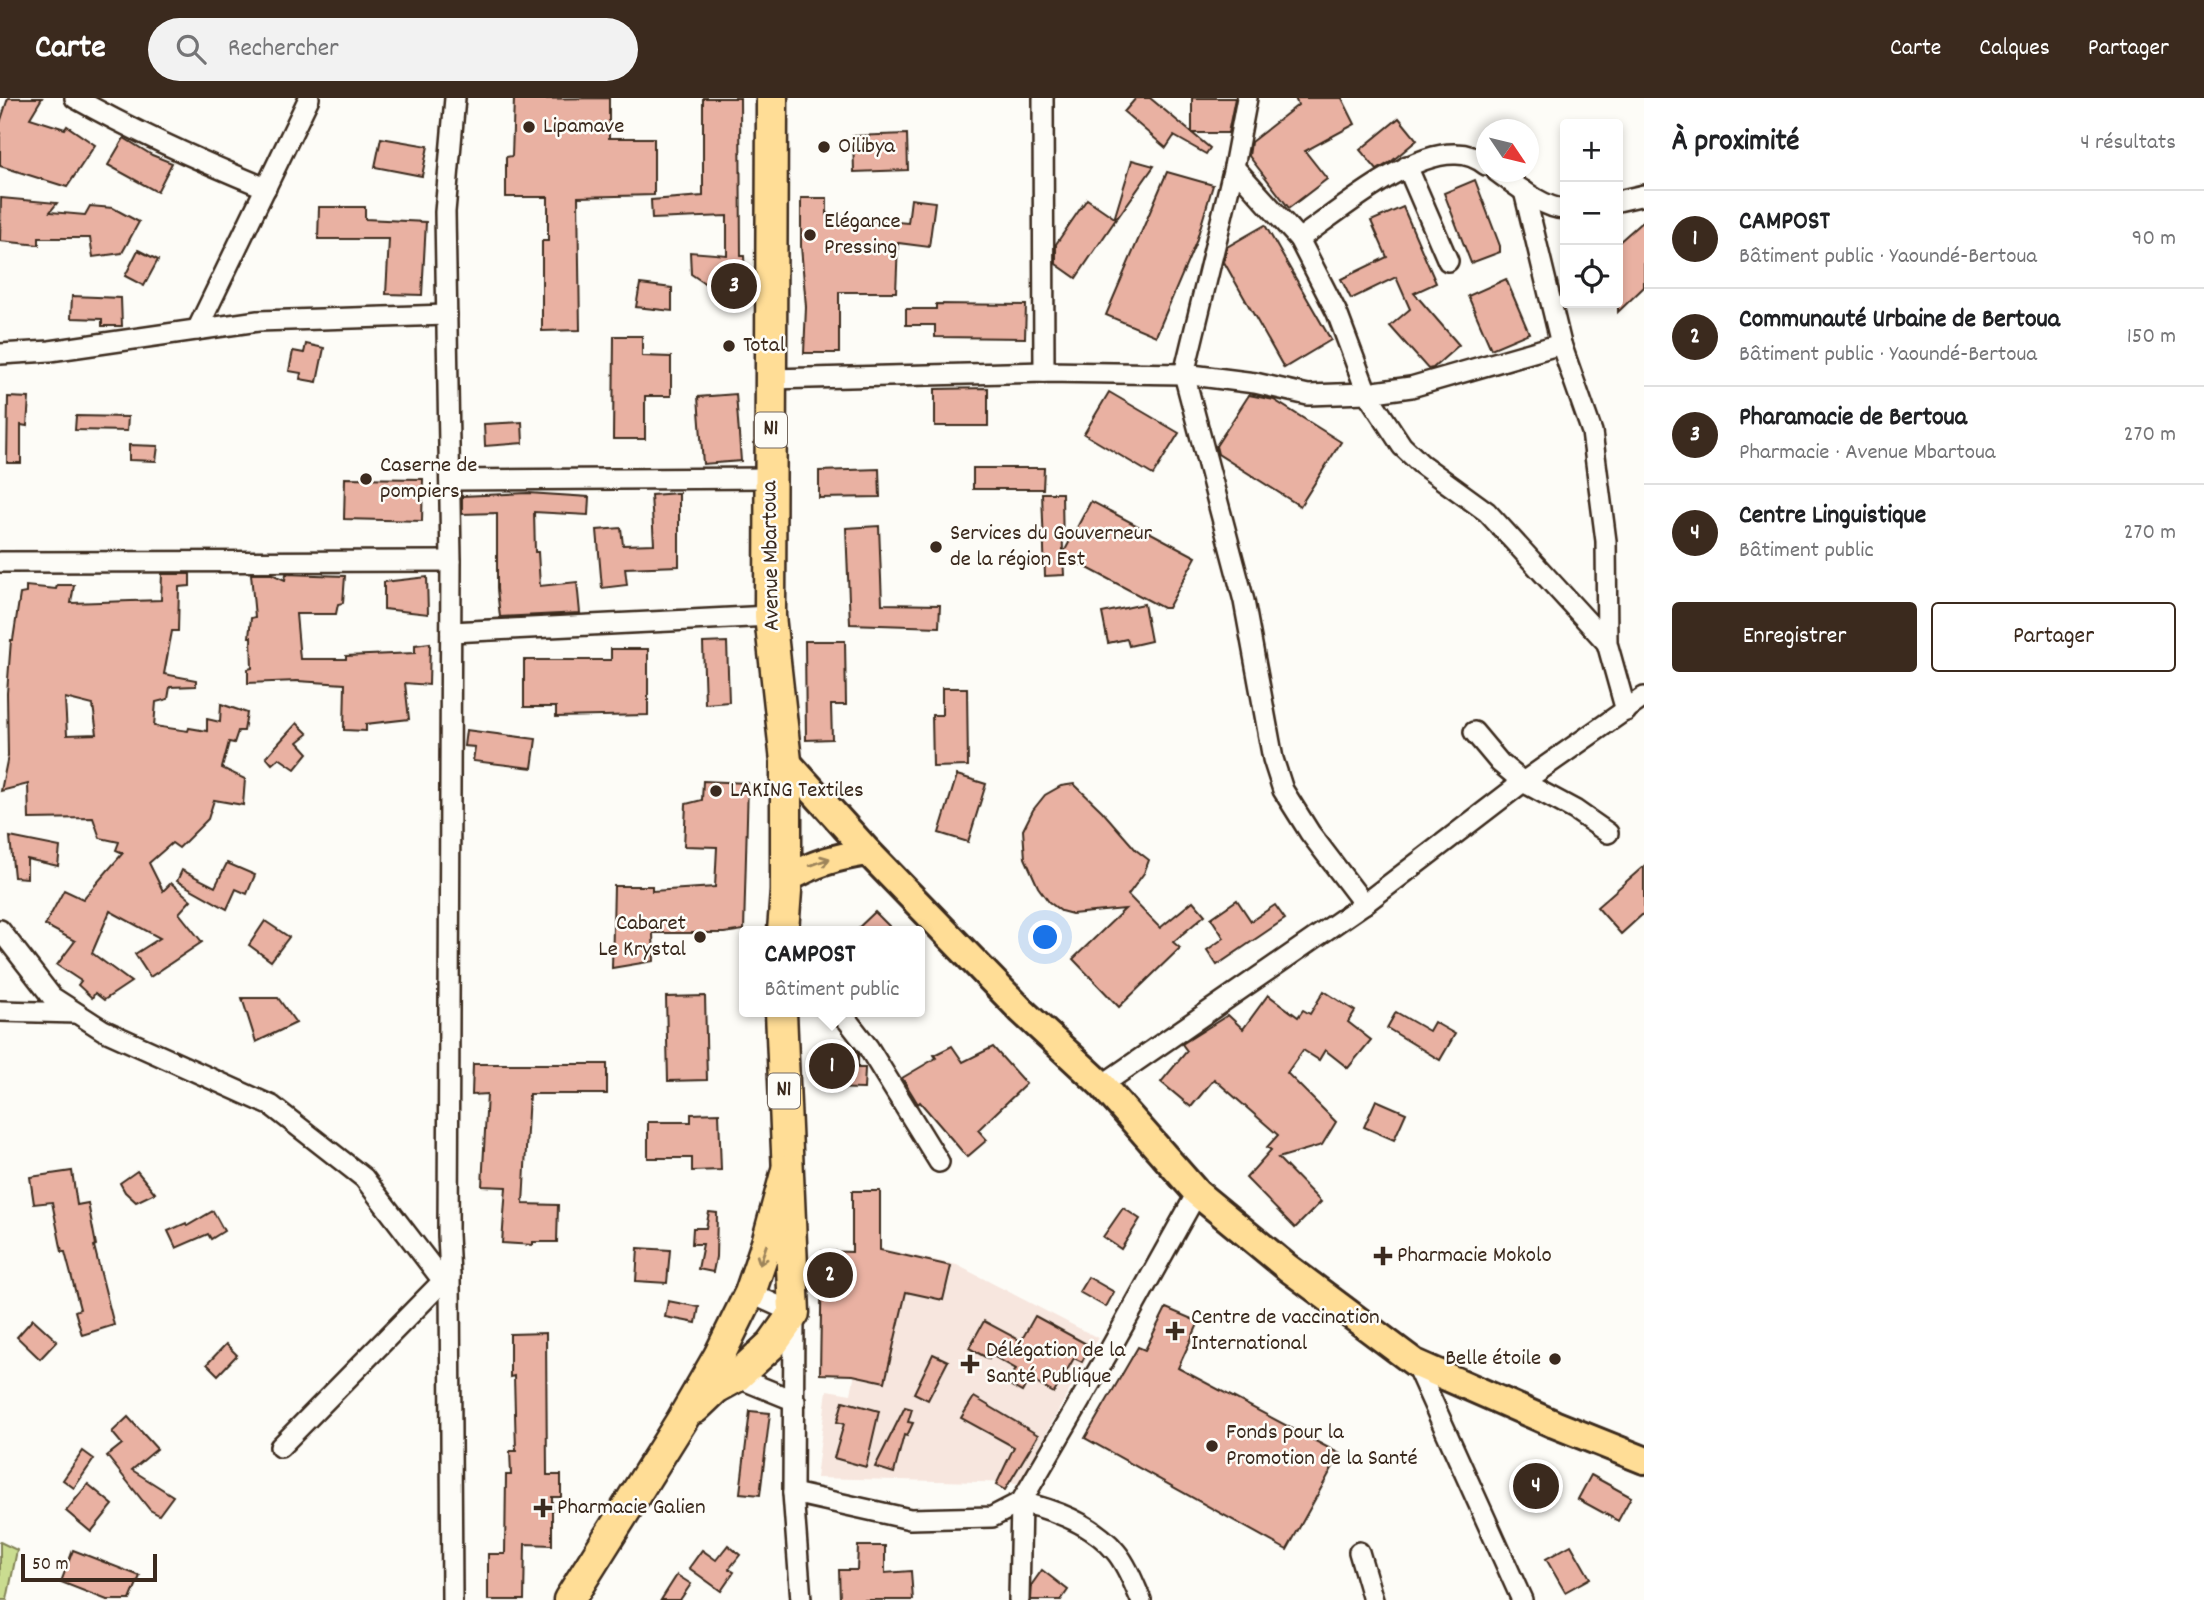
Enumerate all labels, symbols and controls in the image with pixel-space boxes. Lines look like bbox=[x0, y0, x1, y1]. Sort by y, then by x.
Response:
search box bbox=[148, 18, 638, 81]
text: Carte bbox=[35, 26, 106, 73]
icon: search bbox=[172, 30, 210, 68]
text: Rechercher bbox=[228, 31, 339, 68]
text: Carte bbox=[1890, 32, 1941, 66]
text: Calques bbox=[1979, 32, 2050, 66]
text: Partager bbox=[2088, 32, 2169, 66]
place label: Lipamave bbox=[543, 111, 624, 144]
marker: Lipamave bbox=[521, 119, 537, 135]
north arrow bbox=[1476, 119, 1539, 182]
map controls bbox=[1560, 119, 1623, 308]
button: + bbox=[1560, 119, 1623, 182]
text: À proximité bbox=[1672, 122, 1799, 165]
text: 4 résultats bbox=[2080, 127, 2176, 160]
place label: Oilibya bbox=[838, 131, 896, 164]
marker: Oilibya bbox=[816, 139, 832, 155]
button: − bbox=[1560, 182, 1623, 245]
text: CAMPOST bbox=[1739, 204, 1830, 241]
place label: Elégance Pressing bbox=[824, 206, 901, 265]
text: 1 bbox=[1692, 223, 1698, 256]
text: 90 m bbox=[2132, 223, 2176, 256]
marker: Elégance Pressing bbox=[802, 227, 818, 243]
text: Bâtiment public · Yaoundé-Bertoua bbox=[1739, 241, 2037, 274]
button: locate bbox=[1560, 245, 1623, 308]
pin: 3 bbox=[711, 260, 757, 312]
text: Communauté Urbaine de Bertoua bbox=[1739, 302, 2060, 339]
text: 2 bbox=[1690, 321, 1700, 354]
text: 150 m bbox=[2127, 321, 2176, 354]
place label: Total bbox=[743, 330, 786, 363]
marker: Total bbox=[721, 338, 737, 354]
text: Bâtiment public · Yaoundé-Bertoua bbox=[1739, 339, 2037, 372]
text: Pharamacie de Bertoua bbox=[1739, 400, 1967, 437]
road number: N1 bbox=[755, 412, 787, 448]
text: 3 bbox=[1690, 419, 1700, 452]
text: 270 m bbox=[2124, 419, 2176, 452]
text: Pharmacie · Avenue Mbartoua bbox=[1739, 437, 1996, 470]
place label: Caserne de pompiers bbox=[380, 450, 477, 509]
marker: Caserne de pompiers bbox=[358, 471, 374, 487]
street label: Avenue Mbartoua bbox=[754, 479, 790, 631]
text: Centre Linguistique bbox=[1739, 498, 1926, 535]
text: 4 bbox=[1690, 517, 1700, 550]
text: 270 m bbox=[2124, 517, 2176, 550]
place label: Services du Gouverneur de la région Est bbox=[950, 518, 1153, 577]
text: Bâtiment public bbox=[1739, 535, 1874, 568]
marker: Services du Gouverneur de la région Est bbox=[928, 539, 944, 555]
button: Enregistrer bbox=[1672, 602, 1917, 672]
button: Partager bbox=[1931, 602, 2176, 672]
place label: LAKING Textiles bbox=[730, 775, 864, 808]
marker: LAKING Textiles bbox=[708, 783, 724, 799]
one-way arrow bbox=[808, 855, 830, 867]
place label: Cabaret Le Krystal bbox=[598, 908, 687, 967]
your location bbox=[1028, 920, 1062, 954]
popup bbox=[739, 926, 925, 1017]
marker: Cabaret Le Krystal bbox=[692, 929, 708, 945]
text: CAMPOST bbox=[765, 937, 855, 974]
text: Bâtiment public bbox=[765, 974, 899, 1007]
pin: 1 bbox=[809, 1040, 855, 1092]
road number: N1 bbox=[768, 1074, 800, 1108]
place label: Pharmacie Mokolo bbox=[1397, 1240, 1552, 1273]
one-way arrow bbox=[756, 1244, 769, 1266]
marker: Pharmacie Mokolo bbox=[1375, 1248, 1391, 1264]
pin: 2 bbox=[807, 1249, 853, 1301]
place label: Centre de vaccination International bbox=[1191, 1302, 1380, 1361]
marker: Centre de vaccination International bbox=[1165, 1321, 1185, 1341]
place label: Délégation de la Santé Publique bbox=[986, 1335, 1127, 1394]
place label: Belle étoile bbox=[1445, 1343, 1541, 1376]
marker: Belle étoile bbox=[1547, 1351, 1563, 1367]
marker: Délégation de la Santé Publique bbox=[960, 1354, 980, 1374]
place label: Fonds pour la Promotion de la Santé bbox=[1226, 1417, 1418, 1476]
marker: Fonds pour la Promotion de la Santé bbox=[1204, 1438, 1220, 1454]
pin: 4 bbox=[1513, 1460, 1559, 1512]
place label: Pharmacie Galien bbox=[557, 1492, 706, 1525]
marker: Pharmacie Galien bbox=[535, 1500, 551, 1516]
scale bar bbox=[21, 1551, 158, 1583]
text: 50 m bbox=[32, 1552, 69, 1579]

